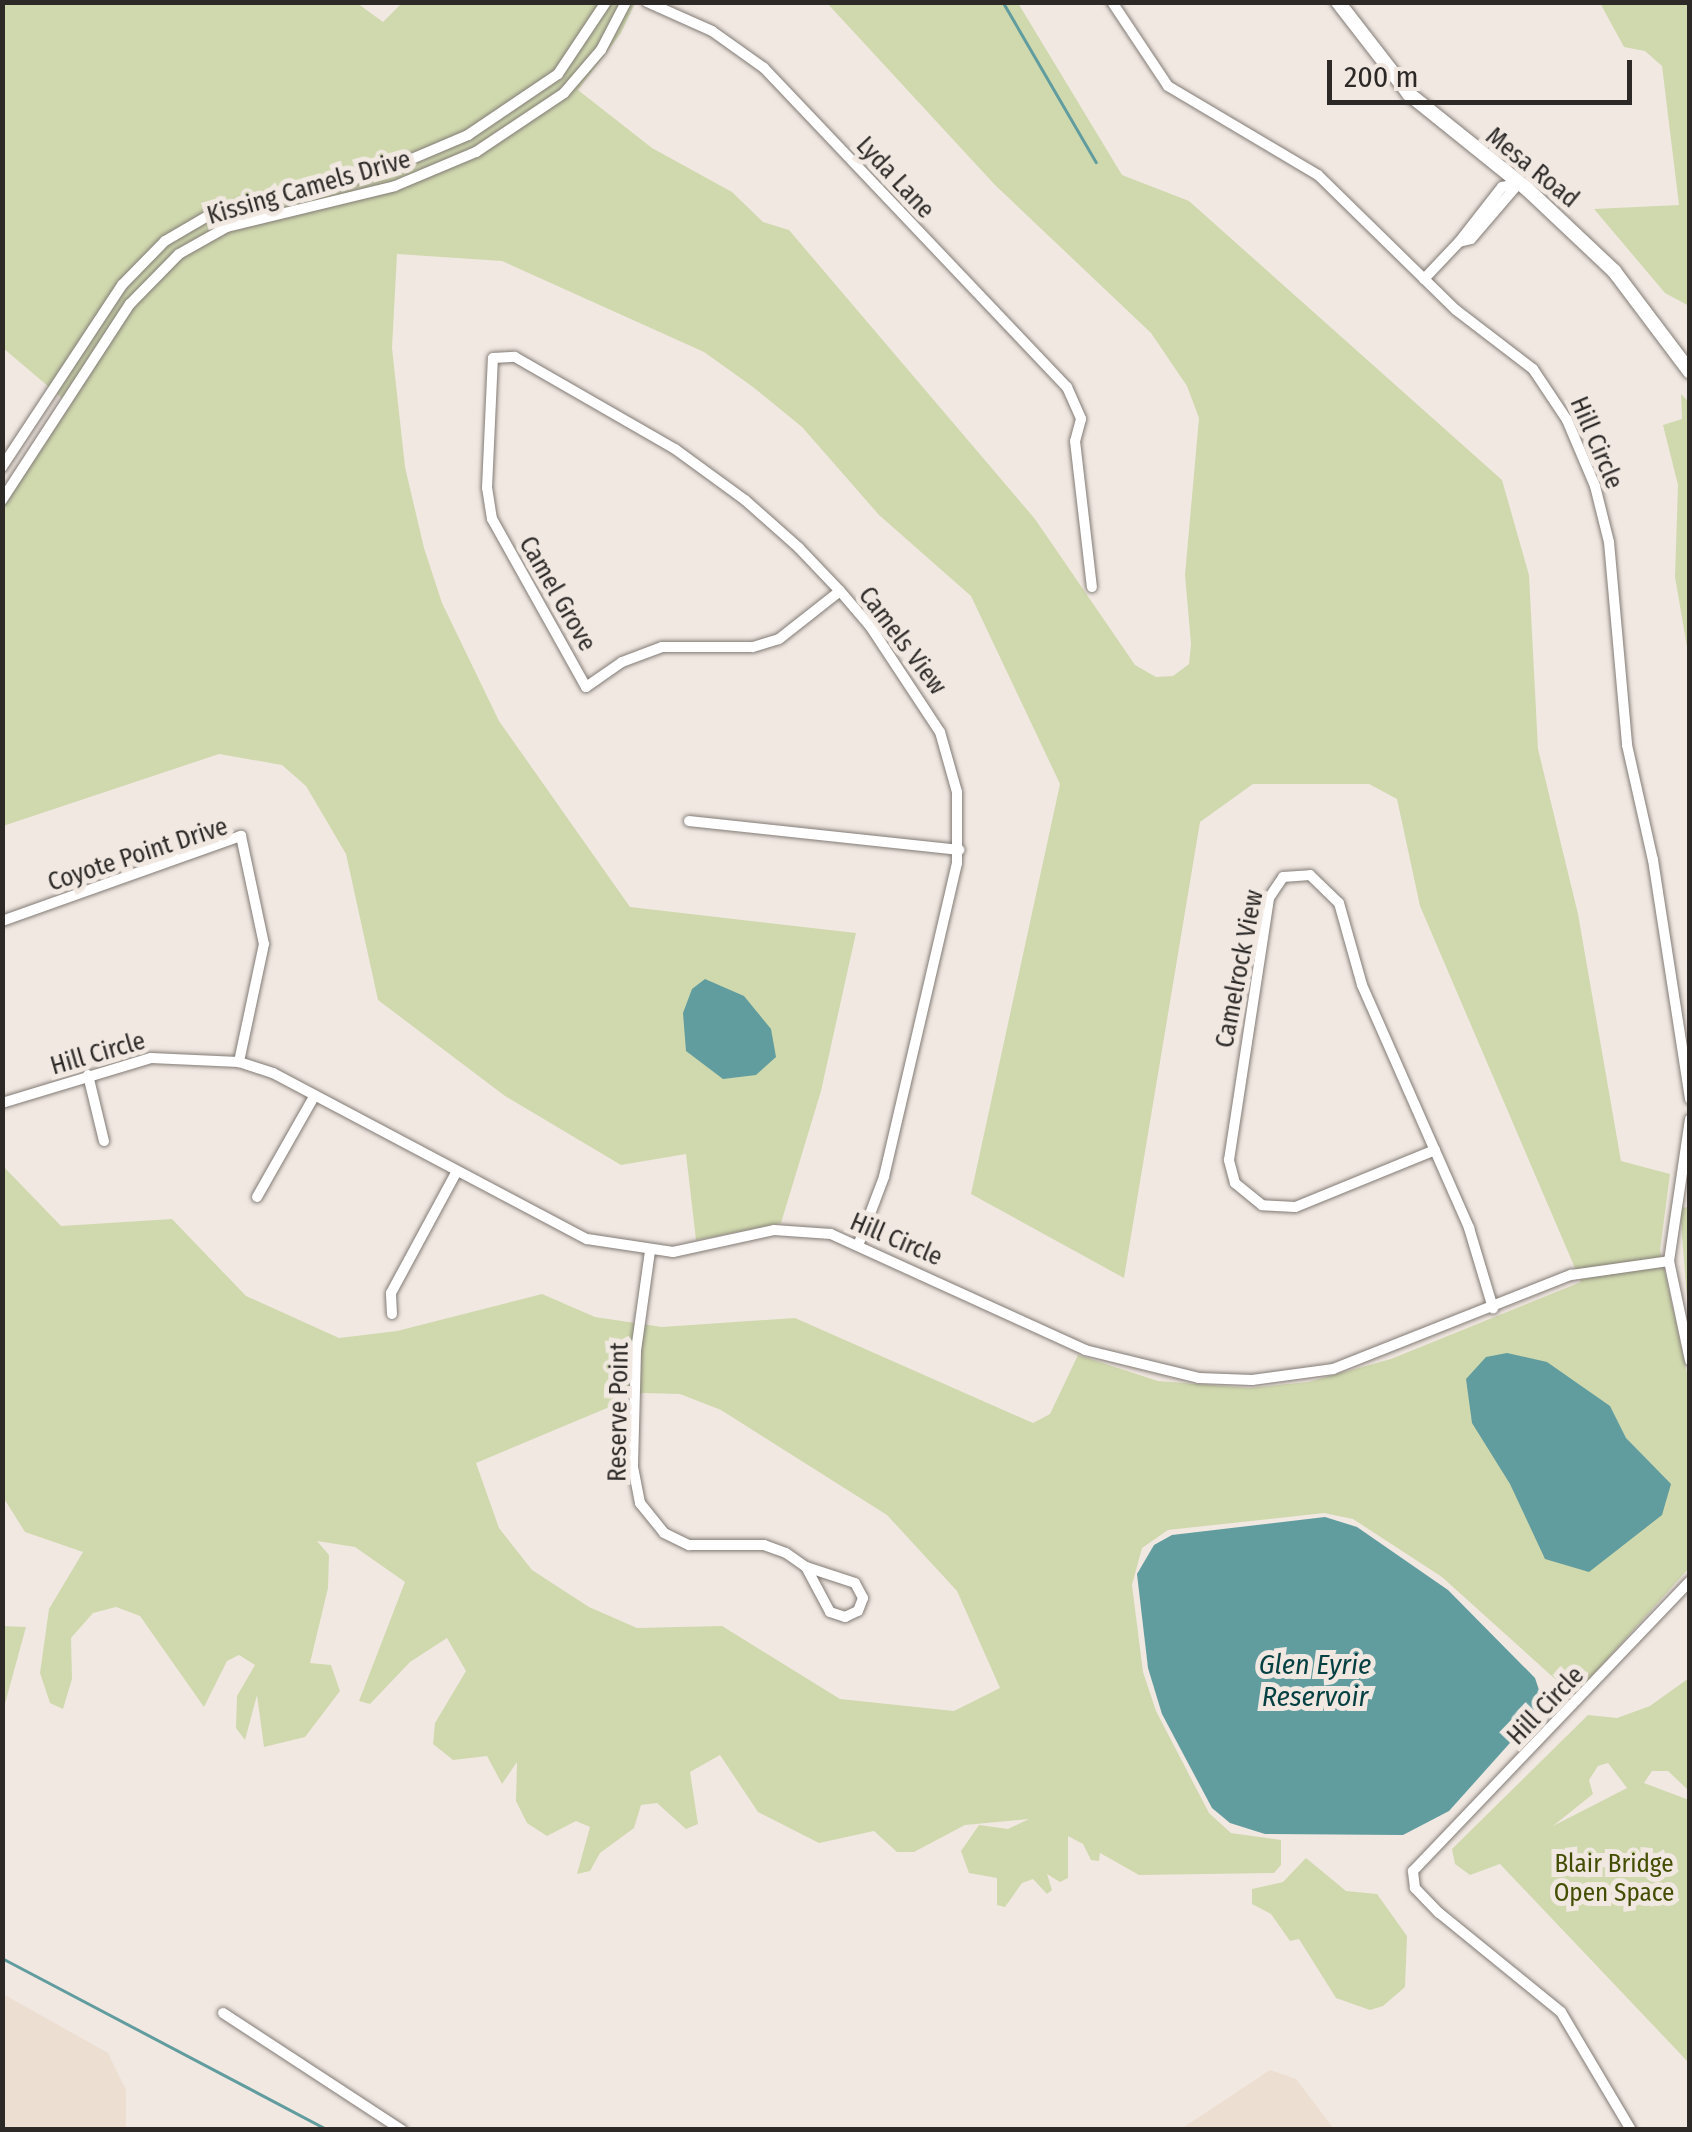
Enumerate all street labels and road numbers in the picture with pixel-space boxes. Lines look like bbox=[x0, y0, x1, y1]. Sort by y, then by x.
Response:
street label: Mesa Road bbox=[1480, 122, 1584, 214]
street label: Lyda Lane bbox=[850, 131, 940, 225]
street label: Kissing Camels Drive bbox=[204, 145, 414, 231]
street label: Hill Circle bbox=[1563, 392, 1629, 494]
street label: Camel Grove bbox=[512, 531, 602, 657]
street label: Camels View bbox=[852, 581, 952, 701]
street label: Coyote Point Drive bbox=[44, 812, 232, 898]
street label: Camelrock View bbox=[1210, 888, 1270, 1050]
street label: Hill Circle bbox=[47, 1026, 149, 1082]
street label: Hill Circle bbox=[845, 1207, 947, 1273]
street label: Reserve Point bbox=[603, 1342, 635, 1482]
street label: Hill Circle bbox=[1501, 1661, 1591, 1751]

